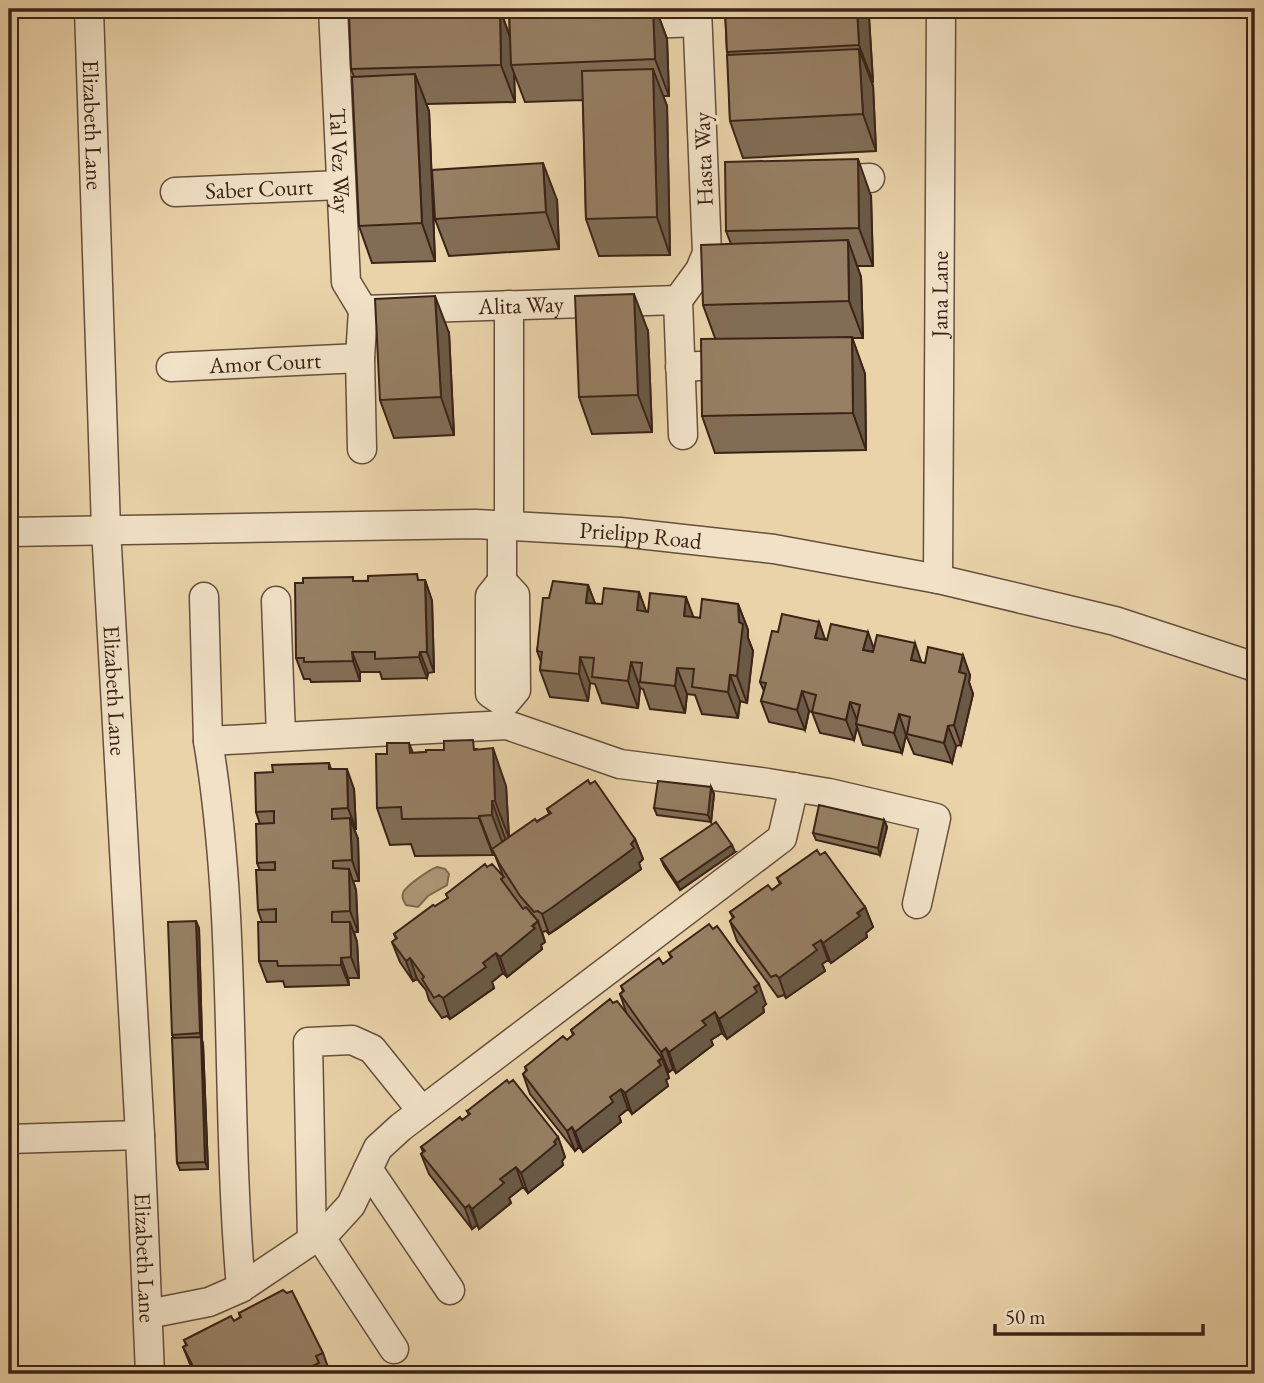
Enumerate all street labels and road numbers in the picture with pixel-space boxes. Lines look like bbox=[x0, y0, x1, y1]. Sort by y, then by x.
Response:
street label: Elizabeth Lane bbox=[76, 59, 110, 191]
street label: Tal Vez Way bbox=[323, 107, 358, 215]
street label: Hasta Way bbox=[686, 111, 720, 207]
street label: Saber Court bbox=[204, 171, 314, 206]
street label: Jana Lane bbox=[924, 251, 955, 339]
street label: Alita Way bbox=[476, 289, 565, 321]
street label: Amor Court bbox=[207, 345, 322, 380]
street label: Prielipp Road bbox=[579, 515, 704, 556]
street label: Elizabeth Lane bbox=[96, 625, 134, 756]
street label: Elizabeth Lane bbox=[127, 1192, 163, 1323]

